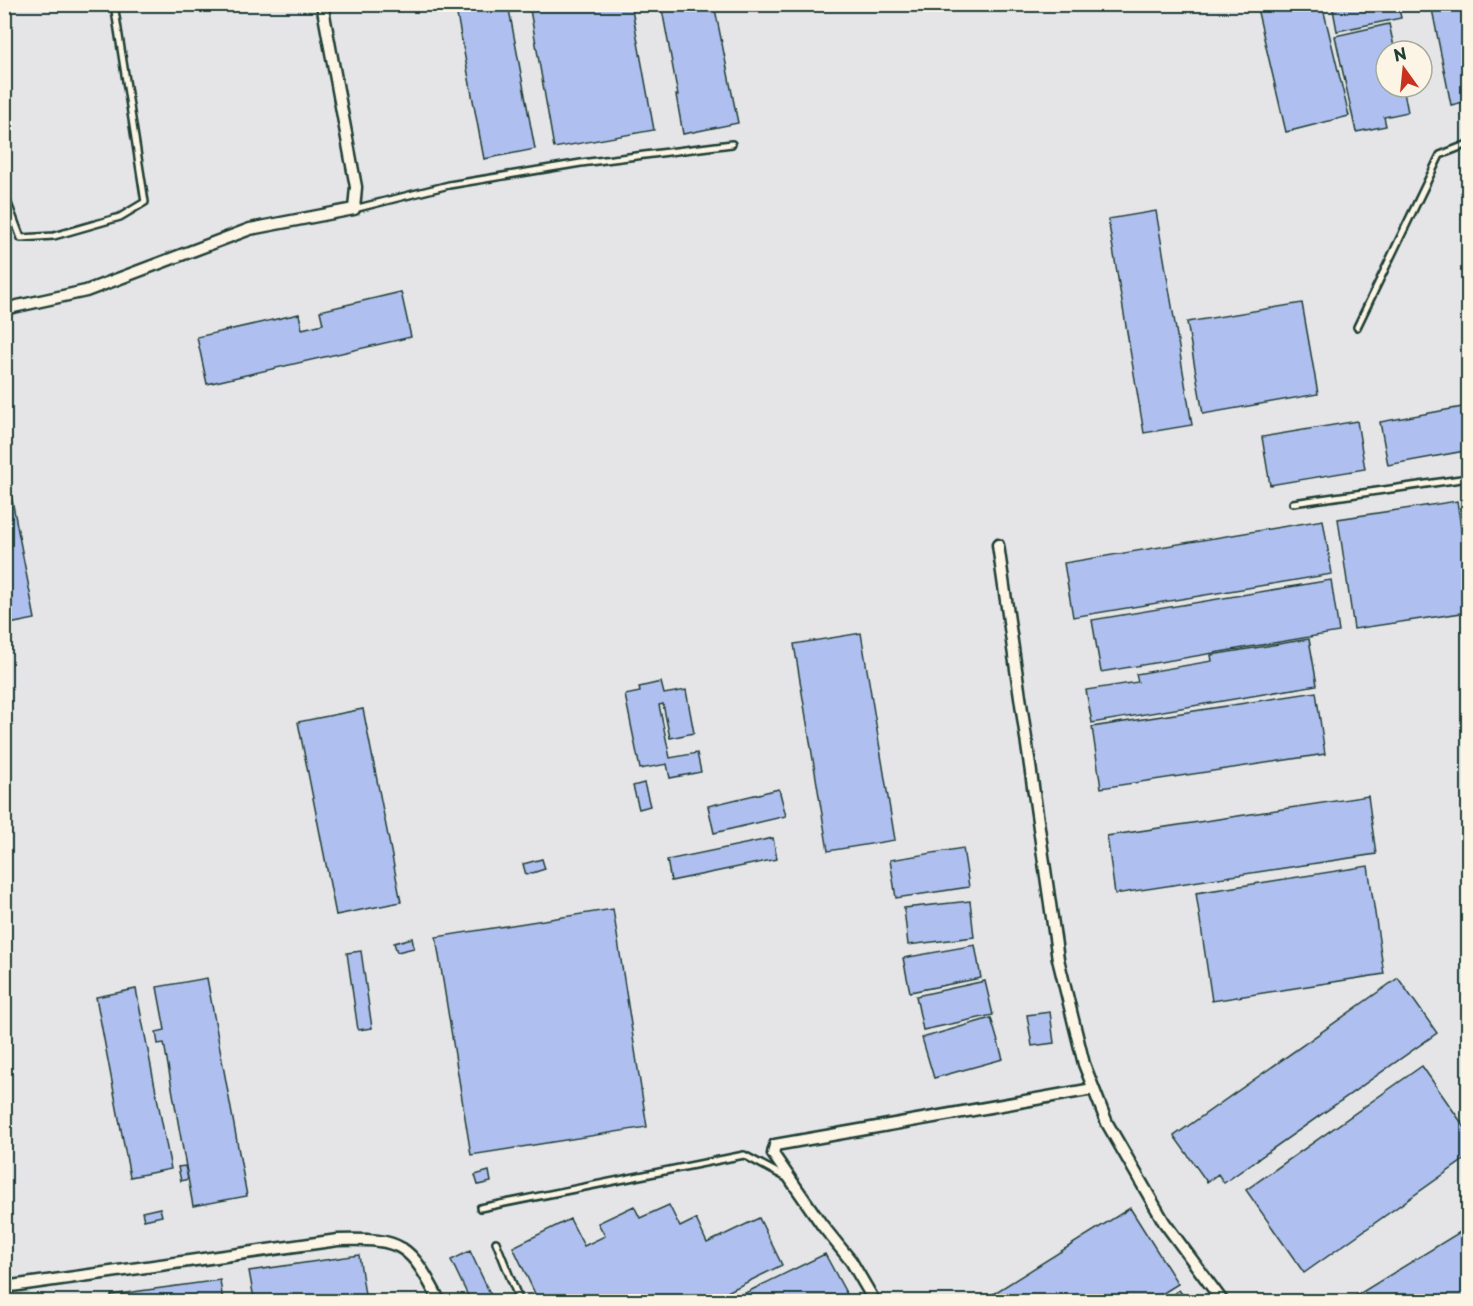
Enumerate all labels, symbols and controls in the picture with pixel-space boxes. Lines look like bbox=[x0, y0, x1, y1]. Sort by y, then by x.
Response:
north arrow bbox=[1374, 39, 1434, 99]
text: N bbox=[1391, 40, 1409, 67]

